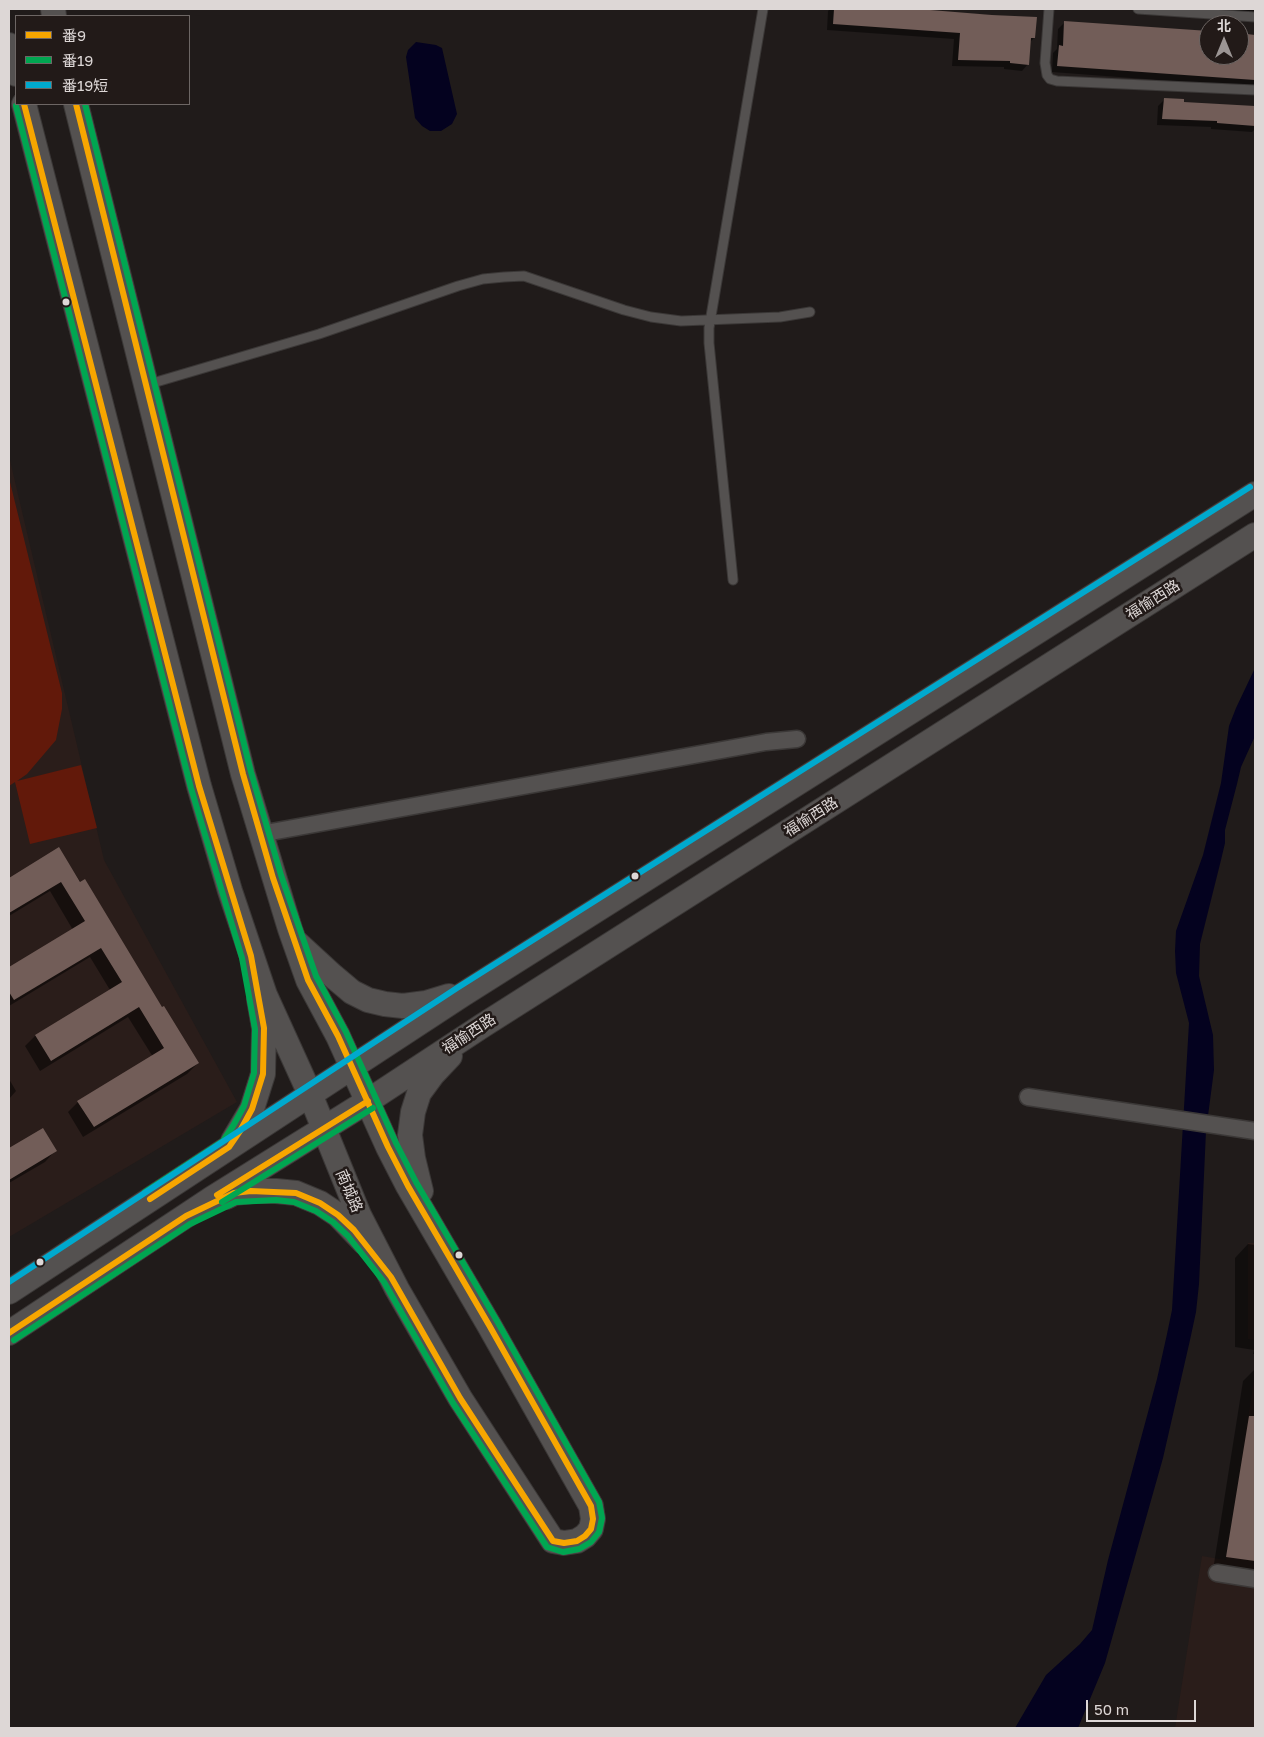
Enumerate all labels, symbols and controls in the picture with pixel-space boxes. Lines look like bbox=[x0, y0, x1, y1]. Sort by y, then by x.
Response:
legend bbox=[15, 15, 190, 105]
north arrow bbox=[1199, 15, 1249, 65]
text: 北 bbox=[1217, 17, 1231, 34]
text: 番9 bbox=[62, 26, 86, 44]
text: 番19 bbox=[62, 51, 93, 69]
text: 番19短 bbox=[62, 76, 108, 94]
unlabelled marker bbox=[61, 297, 71, 307]
street label: 福愉西路 bbox=[1123, 576, 1183, 624]
street label: 福愉西路 bbox=[781, 793, 841, 841]
unlabelled marker bbox=[630, 871, 640, 881]
street label: 福愉西路 bbox=[439, 1010, 499, 1058]
street label: 南城路 bbox=[332, 1167, 366, 1215]
unlabelled marker bbox=[454, 1250, 464, 1260]
unlabelled marker bbox=[35, 1257, 45, 1267]
scale bar bbox=[1089, 1690, 1199, 1722]
text: 50 m bbox=[1094, 1700, 1129, 1718]

